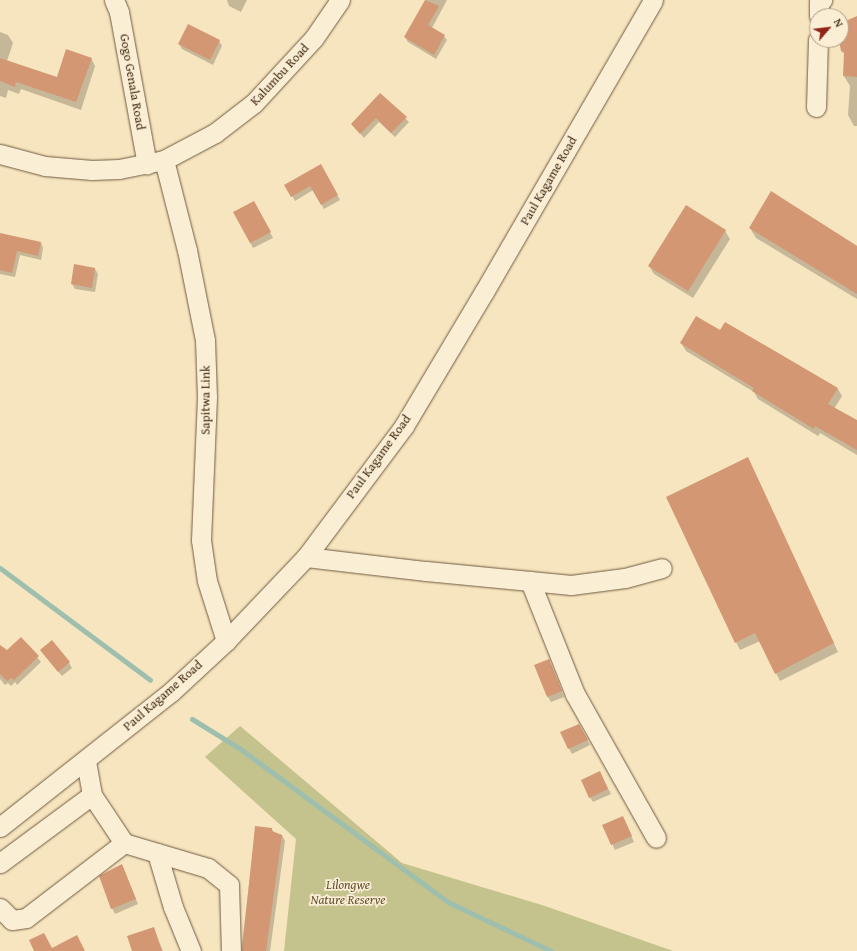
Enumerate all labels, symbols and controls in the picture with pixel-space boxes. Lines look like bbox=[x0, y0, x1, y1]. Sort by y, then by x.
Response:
north arrow bbox=[809, 8, 849, 48]
text: N bbox=[830, 16, 847, 30]
street label: Gogo Genala Road bbox=[116, 33, 148, 131]
street label: Kalumbu Road bbox=[247, 41, 313, 109]
street label: Paul Kagame Road bbox=[517, 134, 581, 228]
street label: Sapitwa Link bbox=[198, 365, 214, 435]
street label: Paul Kagame Road bbox=[343, 412, 415, 502]
street label: Paul Kagame Road bbox=[120, 657, 206, 735]
park label: Lilongwe Nature Reserve bbox=[310, 878, 386, 909]

